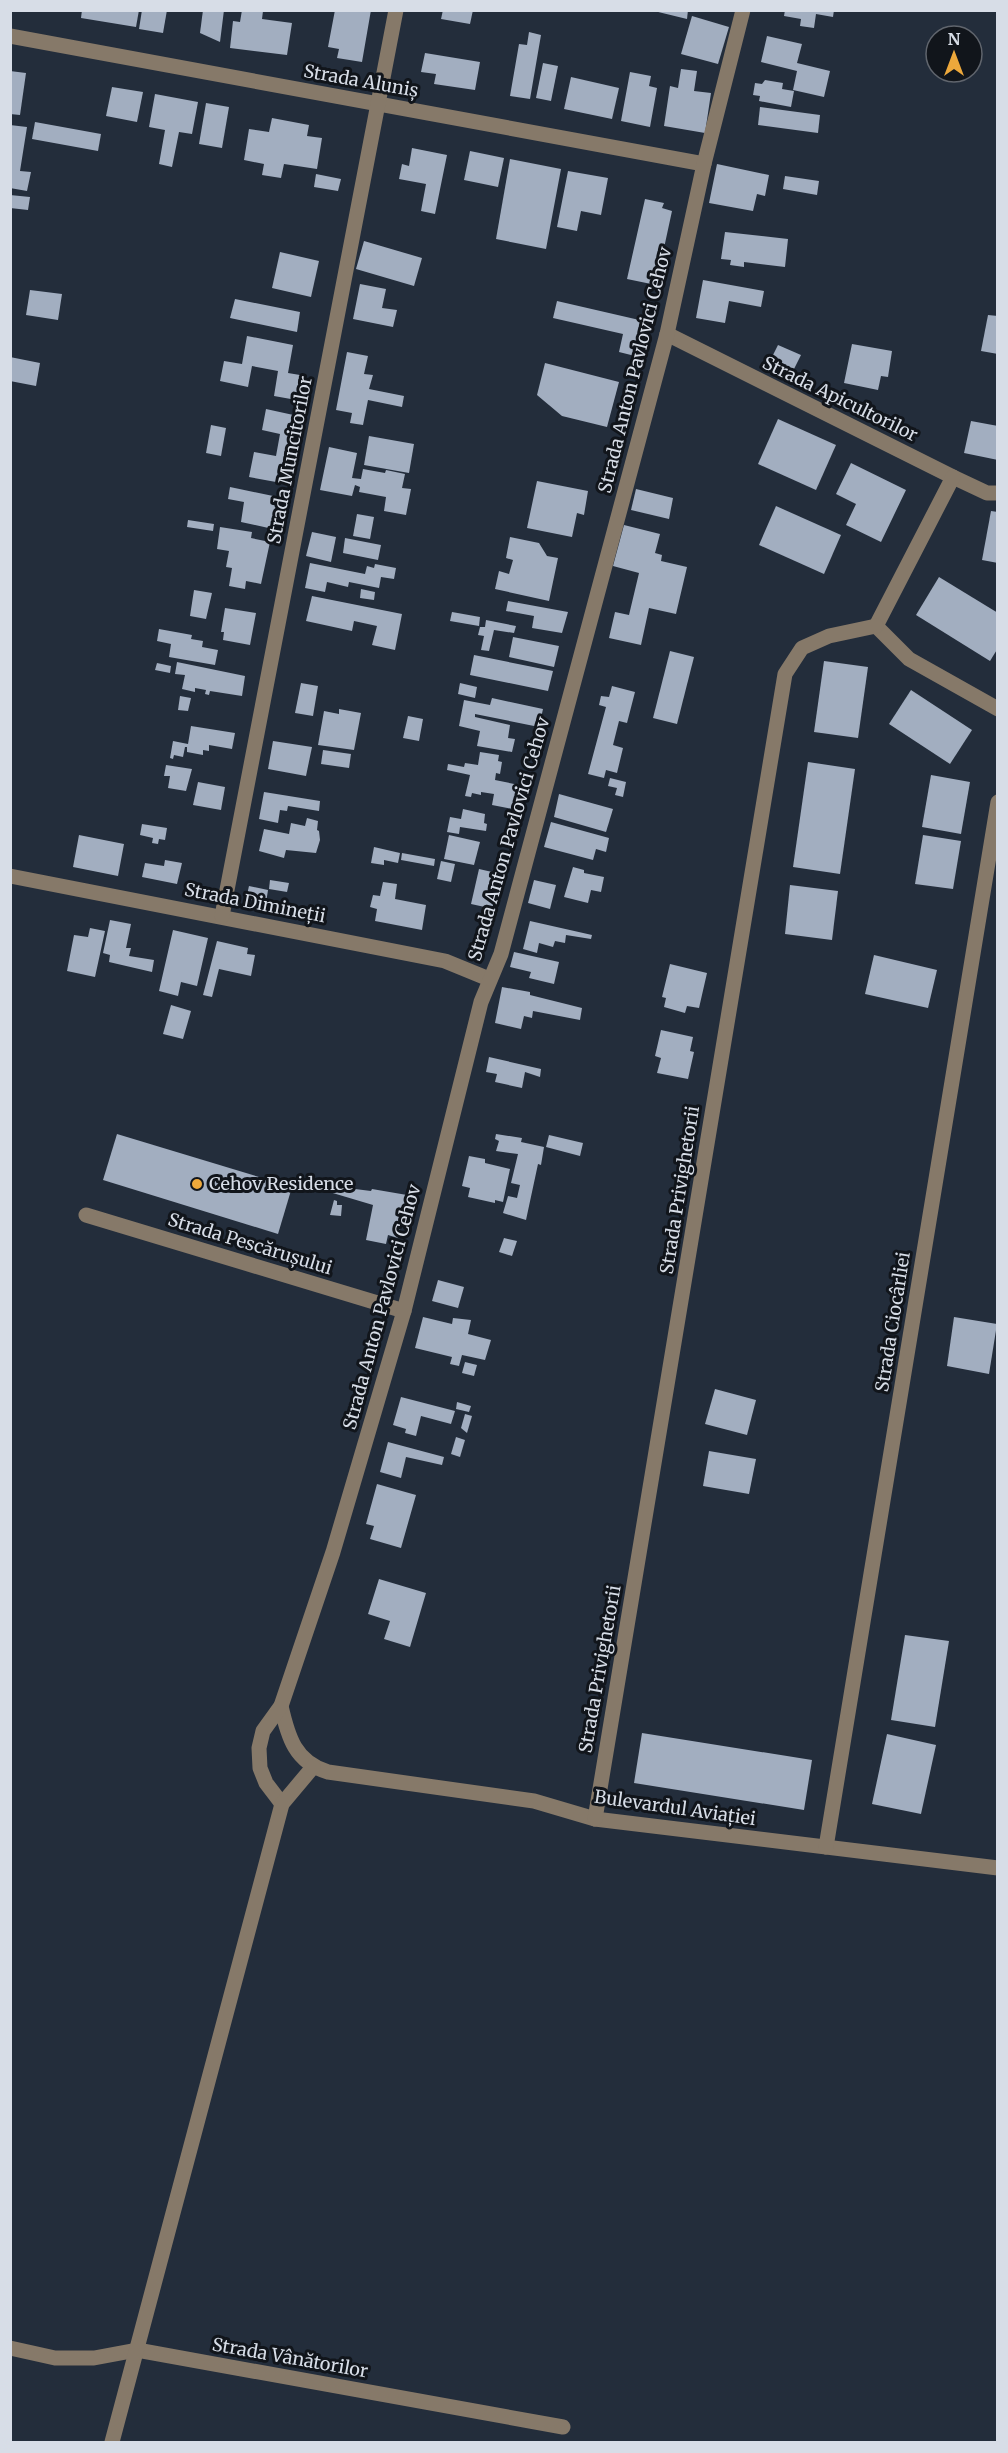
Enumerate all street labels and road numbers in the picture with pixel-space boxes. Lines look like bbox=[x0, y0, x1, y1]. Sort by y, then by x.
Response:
street label: Strada Aluniș bbox=[302, 59, 421, 102]
street label: Strada Anton Pavlovici Cehov bbox=[593, 244, 676, 495]
street label: Strada Apicultorilor bbox=[759, 351, 922, 446]
street label: Strada Muncitorilor bbox=[262, 374, 317, 546]
street label: Strada Anton Pavlovici Cehov bbox=[463, 713, 555, 964]
street label: Strada Dimineții bbox=[183, 878, 328, 928]
street label: Strada Privighetorii bbox=[655, 1104, 704, 1276]
street label: Strada Anton Pavlovici Cehov bbox=[338, 1181, 426, 1432]
street label: Strada Pescărușului bbox=[165, 1208, 335, 1279]
street label: Strada Ciocârliei bbox=[870, 1250, 915, 1394]
street label: Strada Privighetorii bbox=[573, 1583, 626, 1755]
street label: Bulevardul Aviației bbox=[593, 1785, 757, 1830]
street label: Strada Vânătorilor bbox=[210, 2332, 370, 2383]

